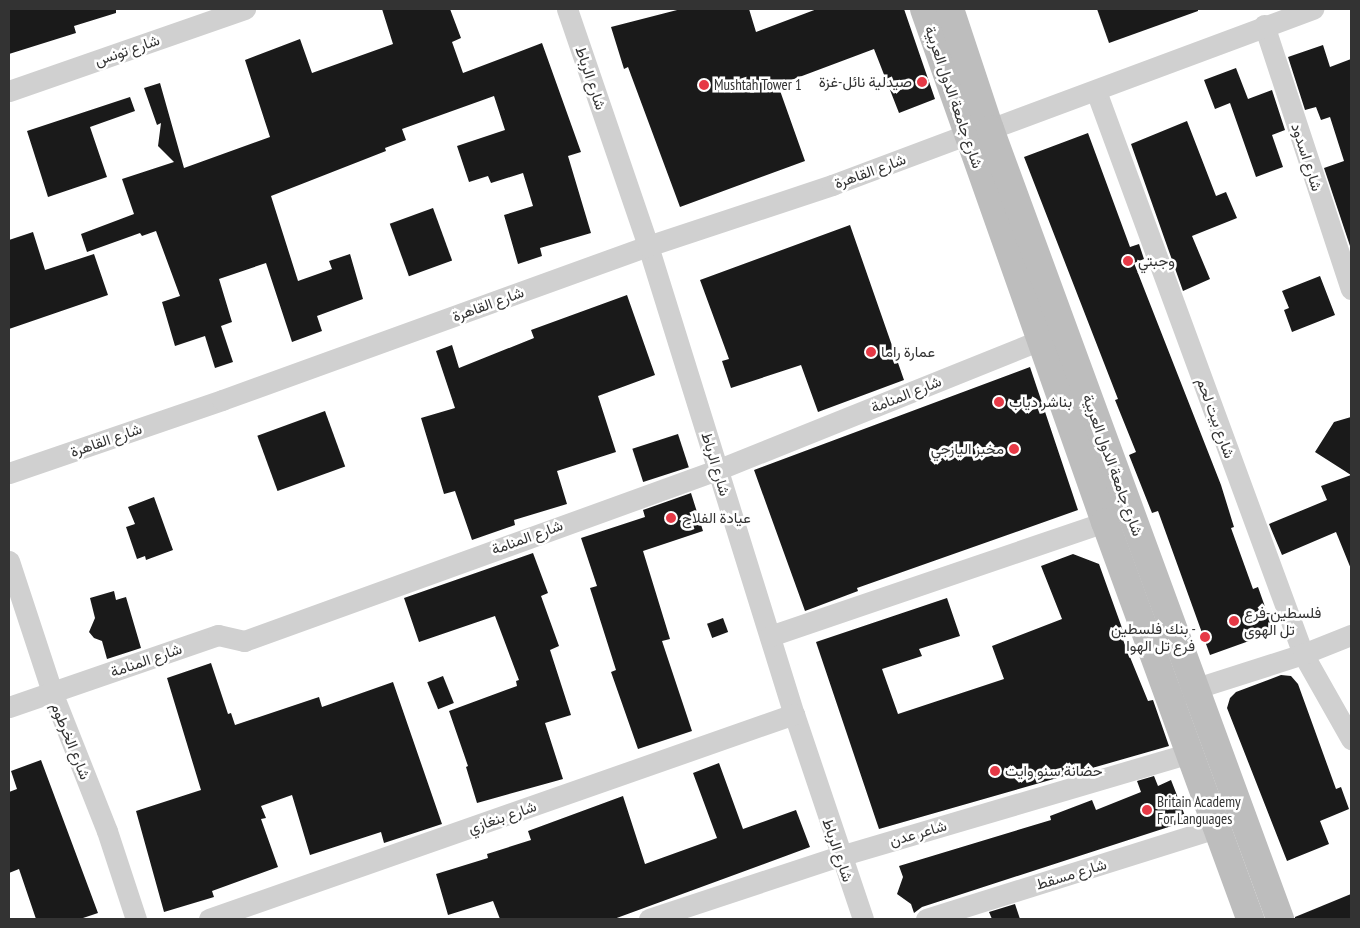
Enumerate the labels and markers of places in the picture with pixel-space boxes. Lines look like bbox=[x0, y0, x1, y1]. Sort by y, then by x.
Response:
place label: صيدلية نائل-غزة bbox=[819, 73, 912, 91]
place label: Mushtah Tower 1 bbox=[714, 76, 802, 94]
marker: صيدلية نائل-غزة bbox=[916, 76, 928, 88]
marker: Mushtah Tower 1 bbox=[698, 79, 710, 91]
place label: وجبتي bbox=[1138, 252, 1175, 270]
marker: وجبتي bbox=[1122, 255, 1134, 267]
place label: عمارة راما bbox=[881, 343, 935, 361]
marker: عمارة راما bbox=[865, 346, 877, 358]
place label: بناشر دياب bbox=[1009, 393, 1072, 411]
marker: بناشر دياب bbox=[993, 396, 1005, 408]
place label: مخبز اليازجي bbox=[931, 440, 1004, 458]
marker: مخبز اليازجي bbox=[1008, 443, 1020, 455]
place label: عيادة الفلاح bbox=[682, 509, 751, 527]
marker: عيادة الفلاح bbox=[664, 511, 678, 525]
place label: فلسطين-فرع تل الهوى bbox=[1244, 603, 1321, 638]
marker: فلسطين-فرع تل الهوى bbox=[1228, 615, 1240, 627]
place label: بنك فلسطين - فرع تل الهوا bbox=[1110, 619, 1195, 654]
marker: بنك فلسطين - فرع تل الهوا bbox=[1199, 631, 1211, 643]
place label: حضانة سنو وايت bbox=[1005, 762, 1103, 780]
marker: حضانة سنو وايت bbox=[989, 765, 1001, 777]
place label: Britain Academy For Languages bbox=[1157, 792, 1241, 827]
marker: Britain Academy For Languages bbox=[1141, 804, 1153, 816]

